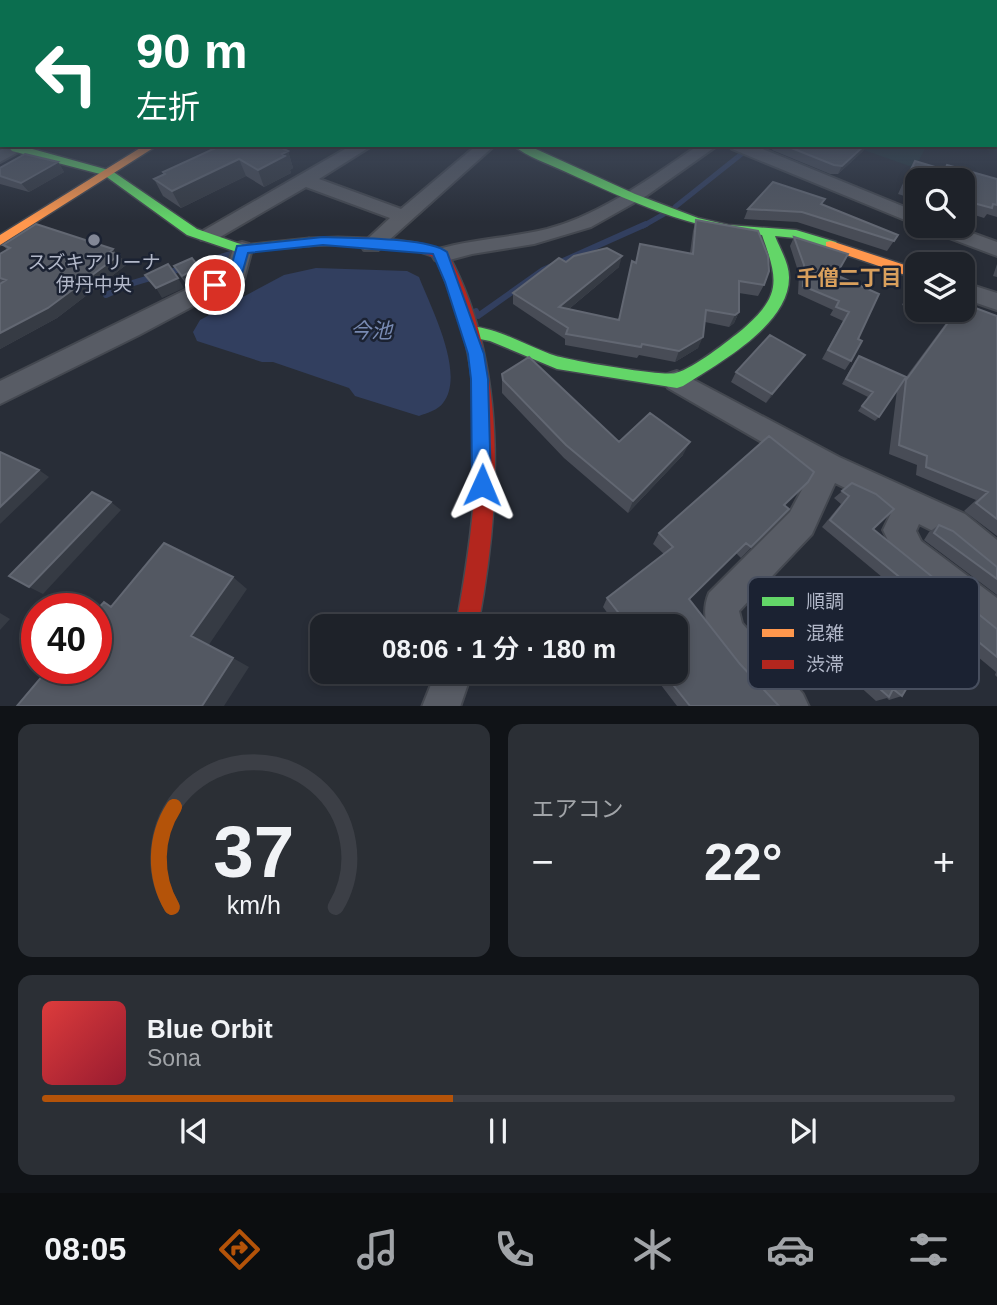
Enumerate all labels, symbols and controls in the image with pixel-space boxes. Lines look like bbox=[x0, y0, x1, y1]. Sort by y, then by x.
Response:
text: 90 m bbox=[136, 24, 248, 78]
icon: left bbox=[21, 28, 112, 119]
text: 左折 bbox=[136, 89, 200, 125]
map controls bbox=[905, 168, 975, 322]
button: search bbox=[905, 168, 975, 238]
marker: スズキアリーナ 伊丹中央 bbox=[86, 232, 102, 248]
place label: スズキアリーナ 伊丹中央 bbox=[27, 252, 161, 295]
button: layers bbox=[905, 252, 975, 322]
pin bbox=[185, 255, 245, 315]
icon: arrive bbox=[196, 266, 234, 304]
district label: 千僧二丁目 bbox=[797, 266, 902, 289]
water label: 今池 bbox=[350, 319, 394, 342]
position arrow bbox=[445, 448, 519, 522]
legend bbox=[748, 577, 979, 689]
text: 順調 bbox=[806, 591, 844, 612]
speed limit sign: 40 bbox=[21, 593, 112, 684]
text: 混雑 bbox=[806, 623, 844, 644]
text: 08:06 · 1 分 · 180 m bbox=[382, 634, 616, 664]
text: 渋滞 bbox=[806, 654, 844, 675]
text: エアコン bbox=[532, 796, 624, 822]
text: 37 bbox=[213, 811, 294, 892]
text: 22° bbox=[704, 833, 783, 891]
text: − bbox=[532, 841, 554, 883]
text: + bbox=[933, 841, 955, 883]
text: km/h bbox=[227, 890, 281, 918]
text: Blue Orbit bbox=[147, 1014, 273, 1044]
text: Sona bbox=[147, 1045, 201, 1071]
icon: previous bbox=[175, 1112, 213, 1150]
icon: pause bbox=[479, 1112, 517, 1150]
icon: next bbox=[784, 1112, 822, 1150]
icon: directions bbox=[215, 1225, 264, 1274]
icon: music bbox=[353, 1225, 402, 1274]
icon: phone bbox=[490, 1225, 539, 1274]
icon: climate bbox=[628, 1225, 677, 1274]
icon: car bbox=[766, 1225, 815, 1274]
icon: filters bbox=[904, 1225, 953, 1274]
text: 08:05 bbox=[44, 1231, 126, 1267]

